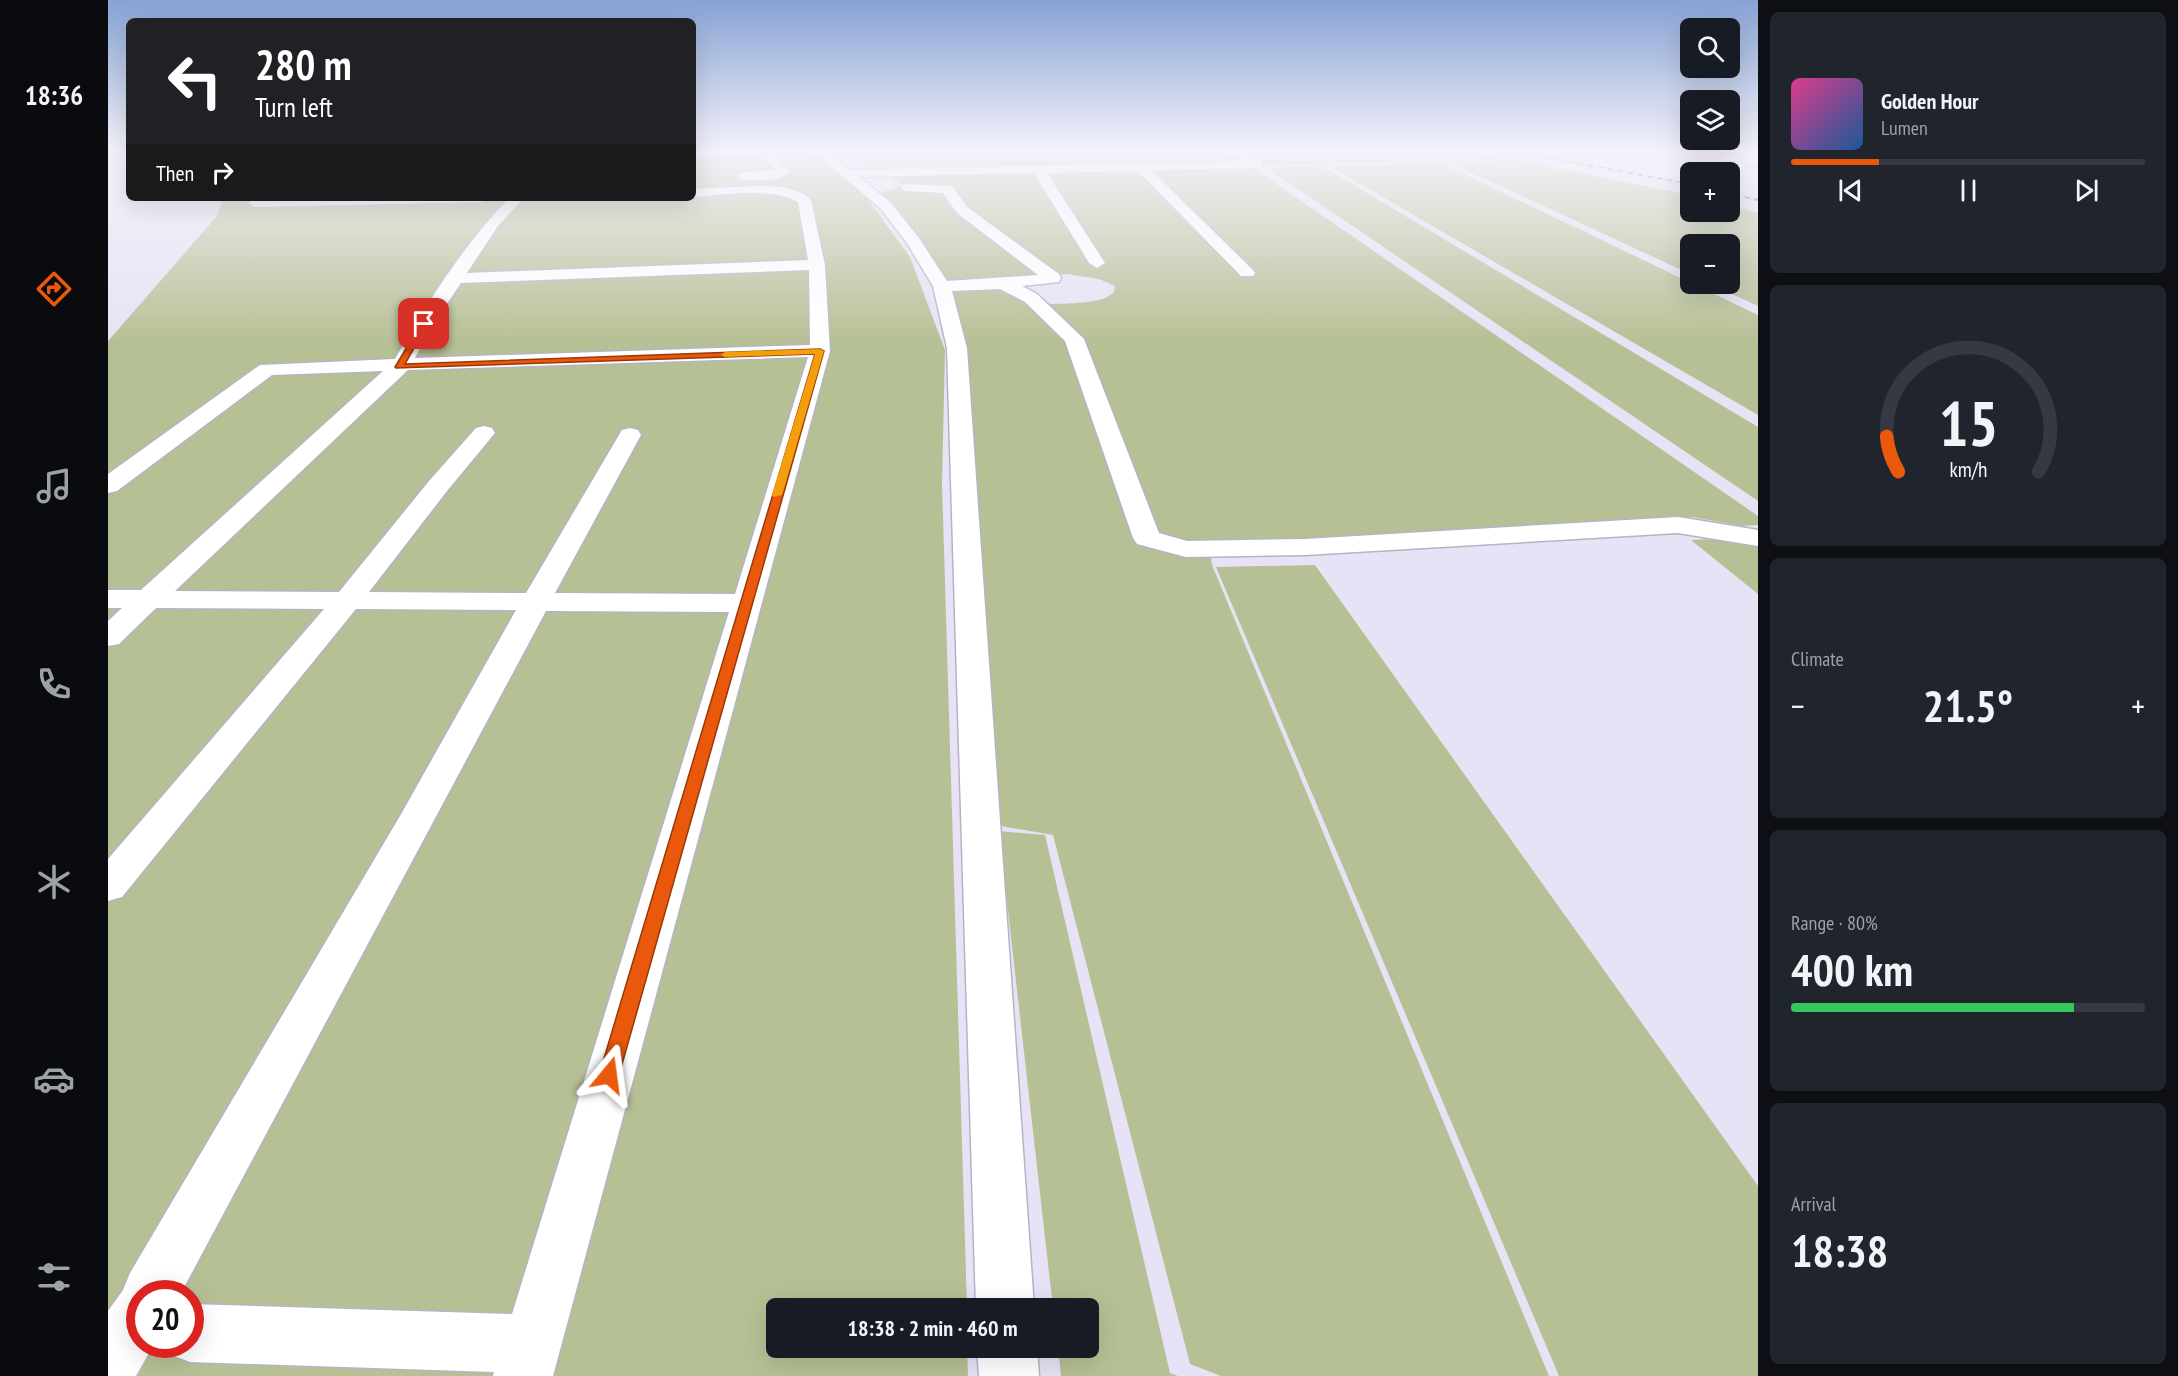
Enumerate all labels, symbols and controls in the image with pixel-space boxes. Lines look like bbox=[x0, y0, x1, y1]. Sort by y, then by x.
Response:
map controls bbox=[1680, 18, 1740, 294]
button: search bbox=[1680, 18, 1740, 78]
text: 280 m bbox=[255, 37, 352, 92]
icon: left bbox=[156, 42, 234, 120]
text: 18:36 bbox=[25, 78, 83, 112]
text: Golden Hour bbox=[1881, 87, 1979, 115]
text: Turn left bbox=[255, 90, 333, 124]
button: layers bbox=[1680, 90, 1740, 150]
text: Lumen bbox=[1881, 115, 1928, 141]
icon: right bbox=[206, 156, 239, 189]
text: Then bbox=[156, 159, 194, 187]
button: + bbox=[1680, 162, 1740, 222]
icon: previous bbox=[1834, 174, 1867, 207]
icon: pause bbox=[1952, 174, 1985, 207]
icon: next bbox=[2070, 174, 2103, 207]
button: − bbox=[1680, 234, 1740, 294]
icon: directions bbox=[33, 268, 75, 310]
pin bbox=[398, 298, 449, 349]
icon: arrive bbox=[407, 307, 440, 340]
text: 15 bbox=[1938, 382, 1998, 463]
text: km/h bbox=[1949, 456, 1987, 484]
icon: music bbox=[33, 465, 75, 507]
text: Climate bbox=[1791, 646, 1844, 672]
icon: phone bbox=[33, 663, 75, 705]
text: 21.5° bbox=[1923, 676, 2013, 734]
text: − bbox=[1791, 684, 1805, 727]
text: + bbox=[2131, 684, 2145, 727]
icon: climate bbox=[33, 861, 75, 903]
text: Range · 80% bbox=[1791, 910, 1878, 936]
text: 400 km bbox=[1791, 940, 1913, 998]
position arrow bbox=[577, 1043, 641, 1107]
icon: car bbox=[33, 1058, 75, 1100]
text: Arrival bbox=[1791, 1191, 1836, 1217]
text: 18:38 bbox=[1791, 1221, 1888, 1279]
icon: filters bbox=[33, 1256, 75, 1298]
speed limit sign: 20 bbox=[126, 1280, 204, 1358]
text: 18:38 · 2 min · 460 m bbox=[847, 1314, 1018, 1342]

